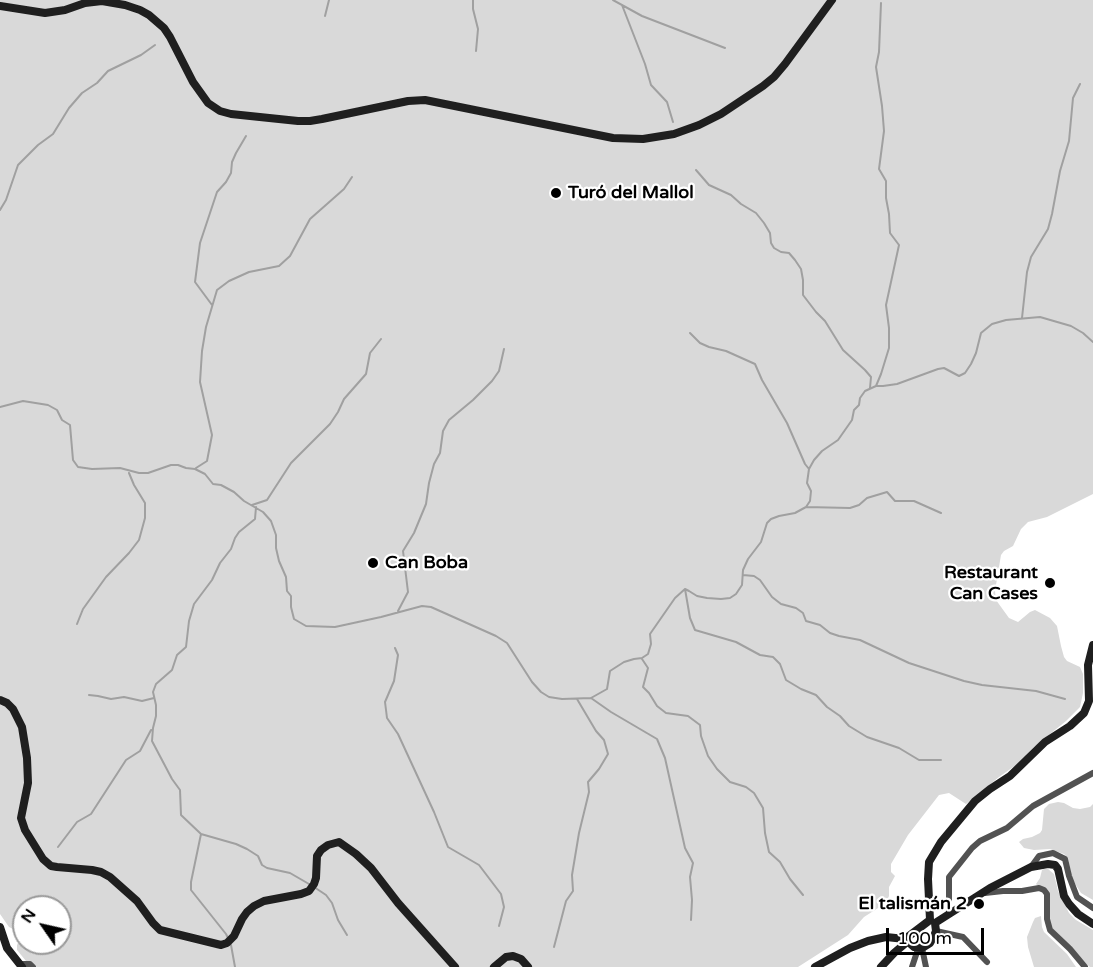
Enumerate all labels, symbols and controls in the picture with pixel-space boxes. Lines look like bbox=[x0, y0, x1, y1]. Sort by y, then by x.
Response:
place label: Turó del Mallol bbox=[568, 182, 694, 204]
marker: Turó del Mallol bbox=[549, 186, 563, 200]
place label: Can Boba bbox=[385, 552, 468, 574]
marker: Can Boba bbox=[366, 556, 380, 570]
place label: Restaurant Can Cases bbox=[944, 562, 1038, 604]
marker: Restaurant Can Cases bbox=[1043, 576, 1057, 590]
place label: El talismán 2 bbox=[858, 893, 967, 915]
north arrow bbox=[12, 895, 72, 955]
marker: El talismán 2 bbox=[972, 897, 986, 911]
text: N bbox=[17, 905, 41, 927]
scale bar bbox=[889, 916, 986, 954]
text: 100 m bbox=[897, 927, 952, 949]

